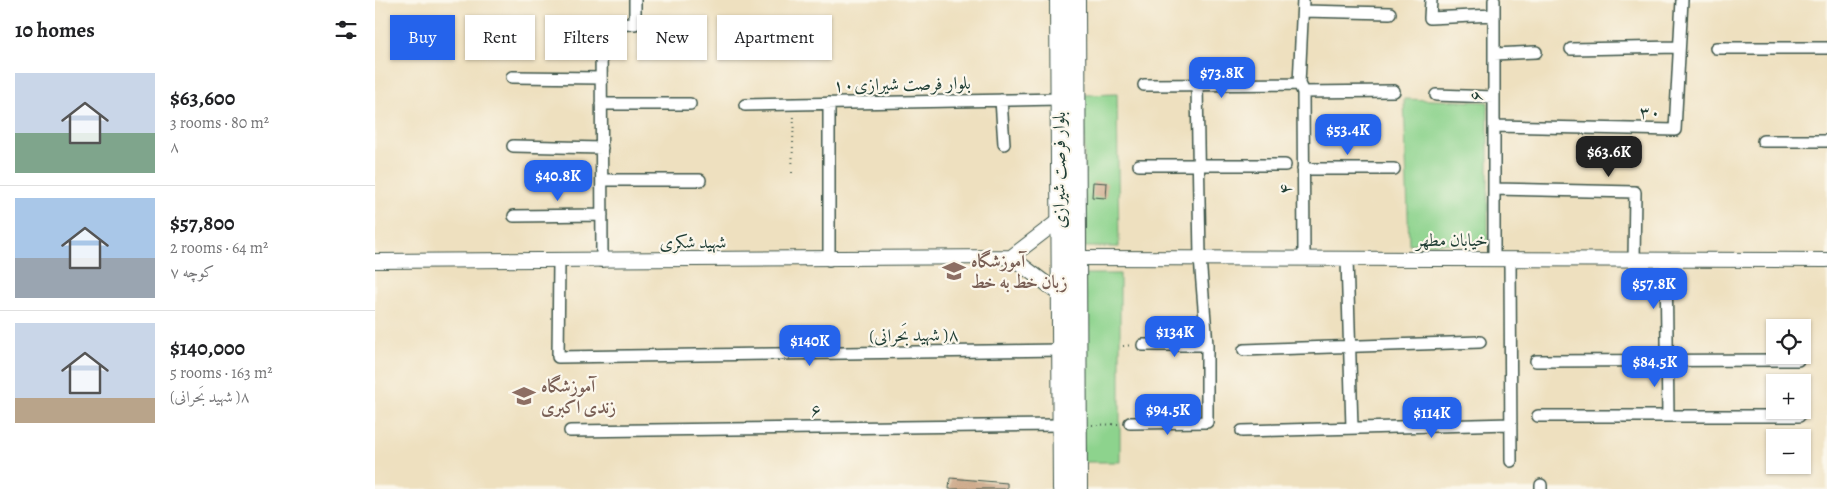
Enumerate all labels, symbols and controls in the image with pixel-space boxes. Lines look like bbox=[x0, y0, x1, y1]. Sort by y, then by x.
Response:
chip: Buy bbox=[390, 15, 455, 60]
chip: Rent bbox=[465, 15, 535, 60]
chip: Filters bbox=[545, 15, 627, 60]
chip: New bbox=[637, 15, 707, 60]
chip: Apartment bbox=[717, 15, 832, 60]
text: 10 homes bbox=[15, 16, 95, 44]
icon: filters bbox=[332, 16, 360, 44]
pin: $73.8K bbox=[1181, 56, 1263, 99]
text: $73.8K bbox=[1200, 62, 1244, 84]
street label: بلوار فرصت شیرازی۱۰ bbox=[833, 71, 971, 97]
text: $63,600 bbox=[170, 84, 235, 112]
street label: ۶ bbox=[1464, 91, 1488, 101]
icon: home bbox=[55, 93, 115, 153]
street label: ۳۰ bbox=[1639, 100, 1661, 124]
text: 3 rooms · 80 m² bbox=[170, 112, 269, 134]
street label: بلوار فرصت شیرازی bbox=[1047, 112, 1071, 228]
pin: $53.4K bbox=[1307, 114, 1389, 156]
text: $53.4K bbox=[1326, 119, 1370, 141]
text: ۸ bbox=[170, 136, 179, 158]
pin: $63.6K bbox=[1568, 136, 1650, 178]
text: $63.6K bbox=[1587, 141, 1631, 163]
pin: $40.8K bbox=[517, 160, 599, 202]
text: $40.8K bbox=[535, 165, 581, 187]
street label: ۴ bbox=[1273, 184, 1297, 194]
text: $57,800 bbox=[170, 209, 235, 237]
icon: home bbox=[55, 218, 115, 278]
street label: خیابان مطهر bbox=[1414, 228, 1488, 252]
street label: شهید شکری bbox=[660, 230, 726, 254]
text: 2 rooms · 64 m² bbox=[170, 237, 268, 259]
place label: آموزشگاه زبان خط به خط bbox=[971, 249, 1068, 294]
school or university icon: آموزشگاه زبان خط به خط bbox=[941, 258, 967, 284]
text: کوچه ۷ bbox=[170, 261, 214, 283]
pin: $57.8K bbox=[1613, 268, 1695, 310]
text: $57.8K bbox=[1632, 273, 1676, 295]
pin: $134K bbox=[1140, 316, 1210, 358]
map controls bbox=[1766, 319, 1811, 474]
button: locate bbox=[1766, 319, 1811, 364]
street label: (شهید بَحرانی )۸ bbox=[869, 321, 959, 348]
text: $134K bbox=[1156, 321, 1194, 343]
pin: $140K bbox=[775, 324, 845, 367]
text: $140K bbox=[790, 330, 830, 352]
text: $140,000 bbox=[170, 334, 245, 362]
icon: home bbox=[55, 343, 115, 403]
pin: $84.5K bbox=[1614, 346, 1696, 388]
text: $84.5K bbox=[1633, 351, 1677, 373]
text: 5 rooms · 163 m² bbox=[170, 362, 272, 384]
place label: آموزشگاه زندی اکبری bbox=[541, 374, 616, 419]
button: + bbox=[1766, 374, 1811, 419]
school or university icon: آموزشگاه زندی اکبری bbox=[511, 383, 537, 409]
text: (شهید بَحرانی )۸ bbox=[170, 386, 250, 408]
pin: $94.5K bbox=[1127, 394, 1209, 436]
pin: $114K bbox=[1397, 396, 1467, 439]
street label: ۶ bbox=[811, 398, 821, 422]
text: $94.5K bbox=[1146, 399, 1190, 421]
text: $114K bbox=[1414, 402, 1450, 424]
button: − bbox=[1766, 429, 1811, 474]

